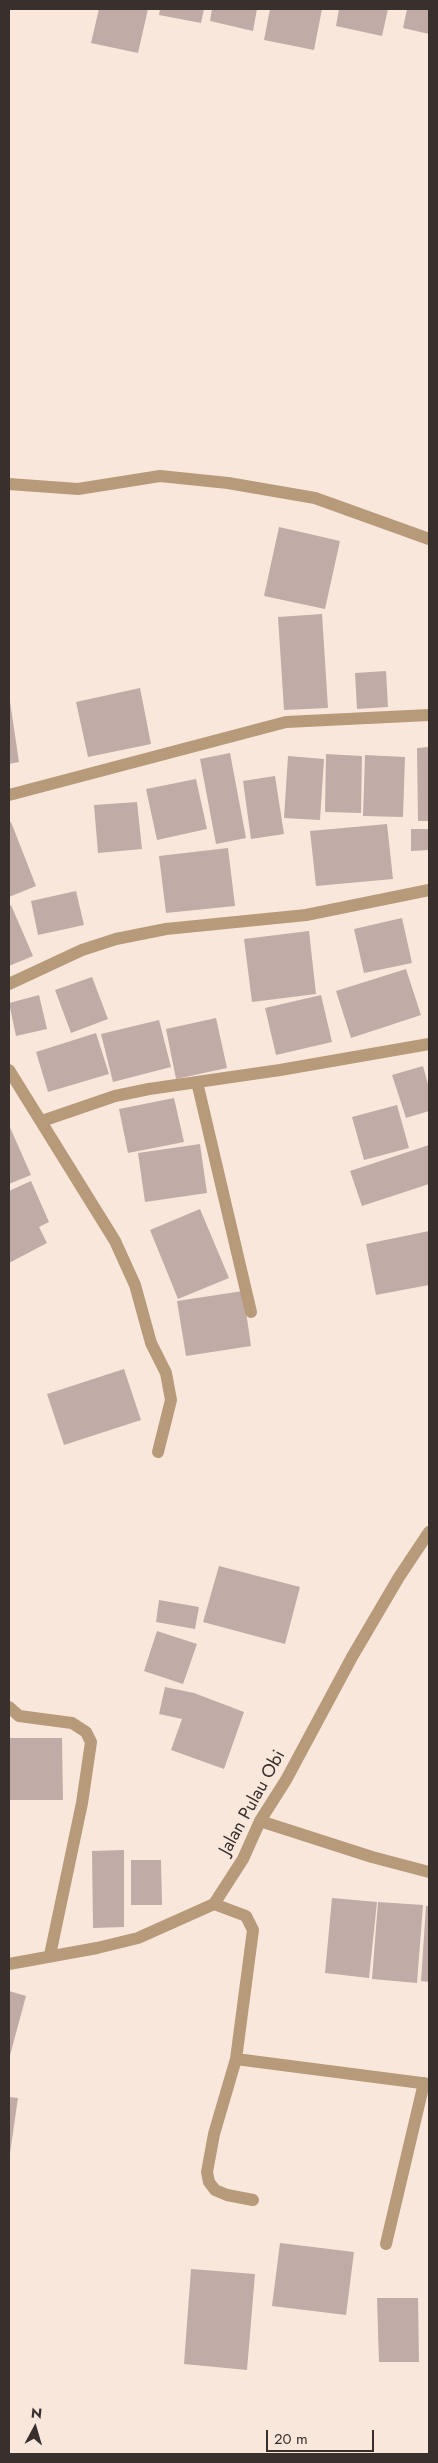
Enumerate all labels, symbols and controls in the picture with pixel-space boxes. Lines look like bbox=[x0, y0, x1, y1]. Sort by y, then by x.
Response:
street label: Jalan Pulau Obi bbox=[215, 1747, 291, 1859]
north arrow bbox=[10, 2403, 60, 2453]
text: N bbox=[30, 2403, 43, 2424]
scale bar bbox=[268, 2420, 376, 2452]
text: 20 m bbox=[274, 2428, 308, 2450]

